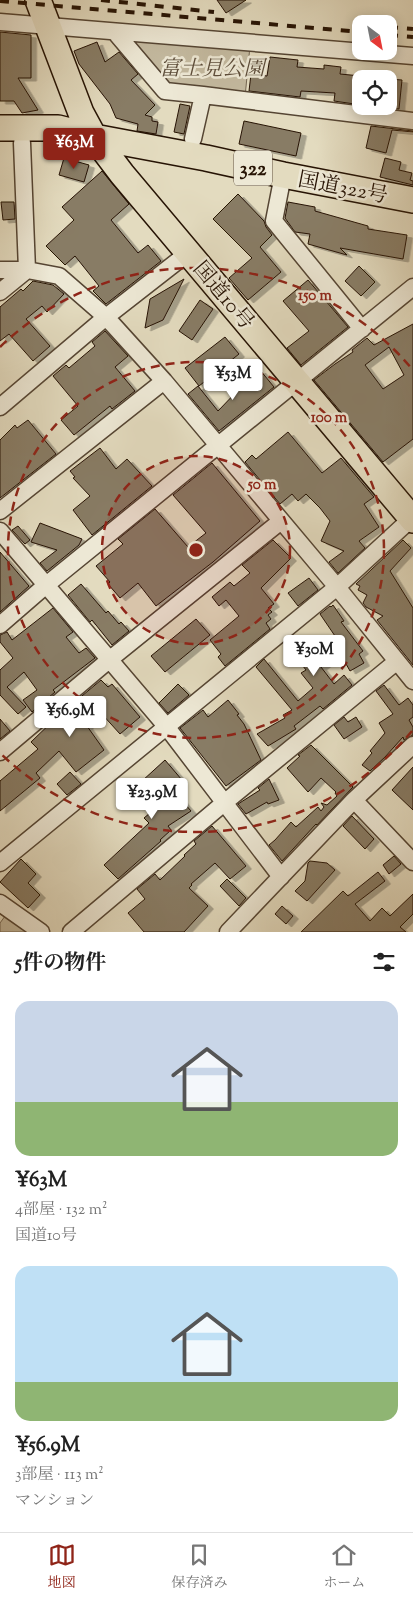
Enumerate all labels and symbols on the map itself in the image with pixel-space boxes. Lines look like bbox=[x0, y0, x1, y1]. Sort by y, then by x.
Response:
north arrow bbox=[352, 15, 398, 60]
park label: 富士見公園 bbox=[160, 55, 267, 85]
pin: ¥63M bbox=[44, 128, 104, 170]
road number: 322 bbox=[234, 150, 272, 186]
street label: 国道322号 bbox=[295, 166, 390, 212]
street label: 国道10号 bbox=[185, 256, 260, 337]
text: 150 m bbox=[298, 286, 332, 307]
pin: ¥53M bbox=[203, 358, 263, 401]
text: 100 m bbox=[311, 408, 348, 429]
text: 50 m bbox=[247, 475, 277, 496]
centre of rings bbox=[187, 541, 205, 559]
pin: ¥30M bbox=[284, 634, 344, 677]
pin: ¥56.9M bbox=[29, 696, 111, 738]
pin: ¥23.9M bbox=[111, 778, 193, 820]

